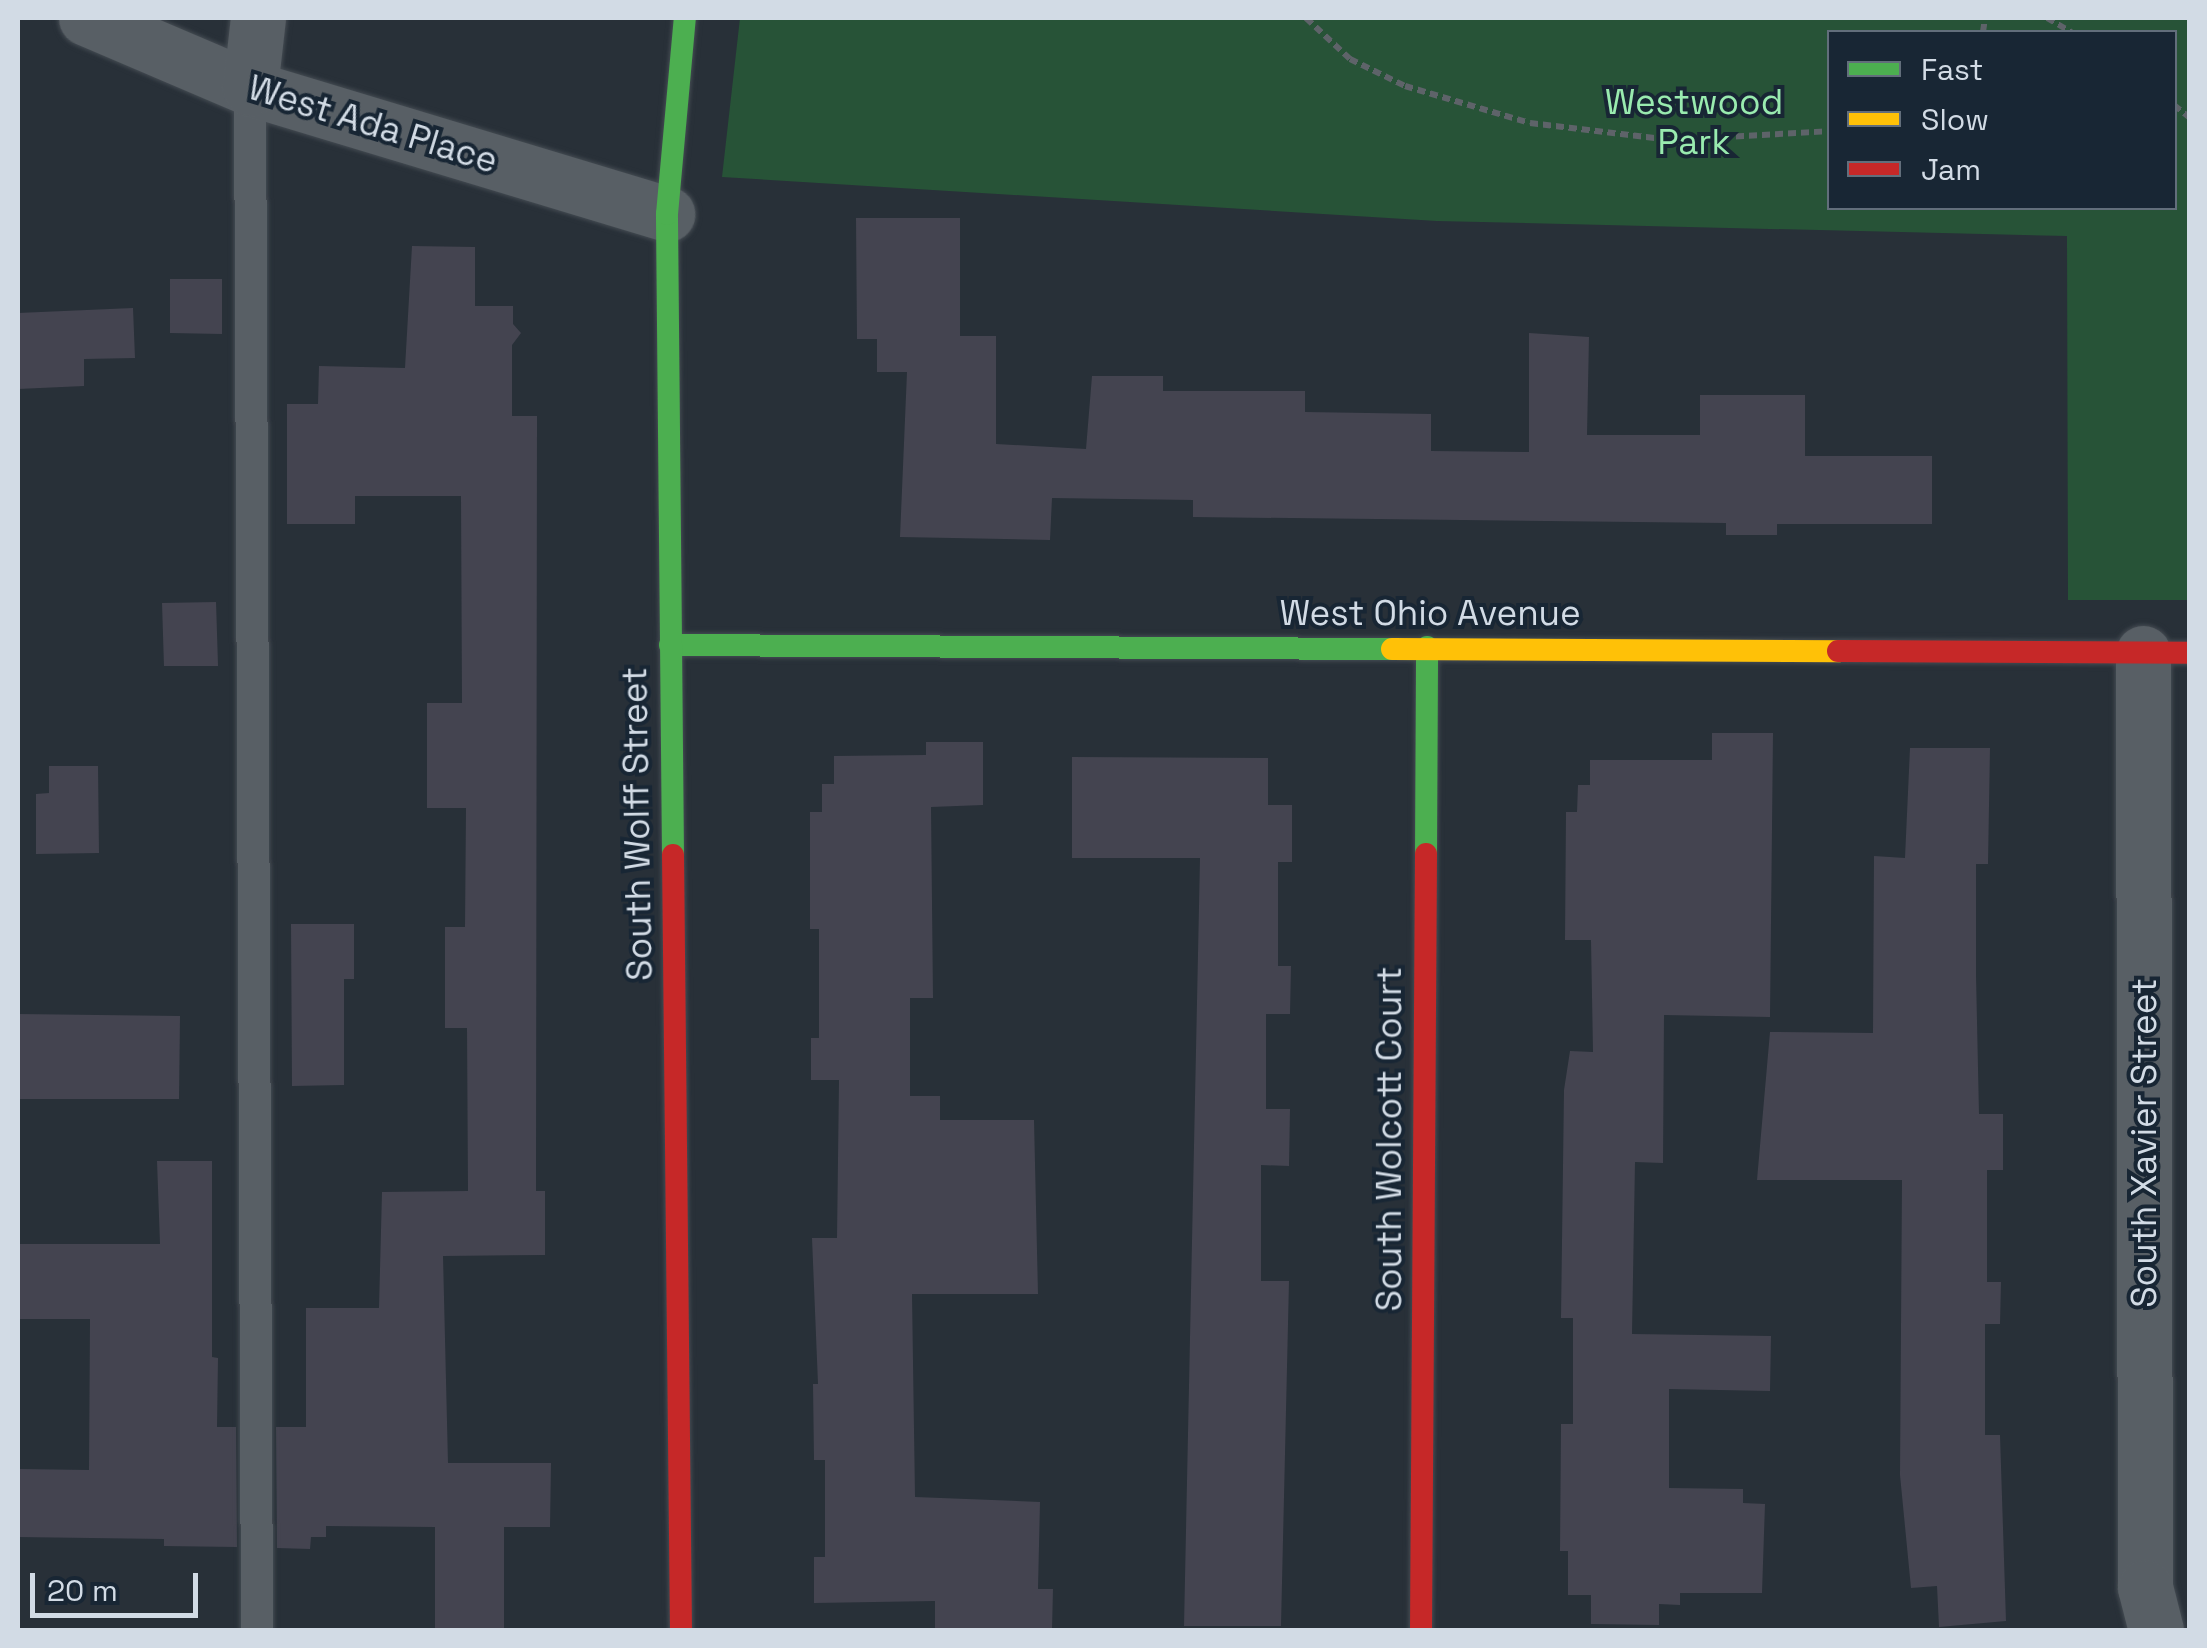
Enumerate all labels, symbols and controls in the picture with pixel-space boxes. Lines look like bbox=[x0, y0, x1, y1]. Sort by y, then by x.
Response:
legend bbox=[1827, 30, 2177, 210]
text: Fast bbox=[1921, 50, 1983, 89]
street label: West Ada Place bbox=[243, 66, 503, 182]
park label: Westwood Park bbox=[1605, 81, 1783, 163]
text: Slow bbox=[1921, 100, 1989, 139]
text: Jam bbox=[1921, 150, 1981, 189]
street label: West Ohio Avenue bbox=[1279, 592, 1581, 634]
street label: South Wolff Street bbox=[613, 667, 661, 981]
street label: South Wolcott Court bbox=[1368, 966, 1410, 1312]
street label: South Xavier Street bbox=[2123, 978, 2165, 1308]
scale bar bbox=[35, 1553, 202, 1615]
text: 20 m bbox=[47, 1571, 118, 1610]

